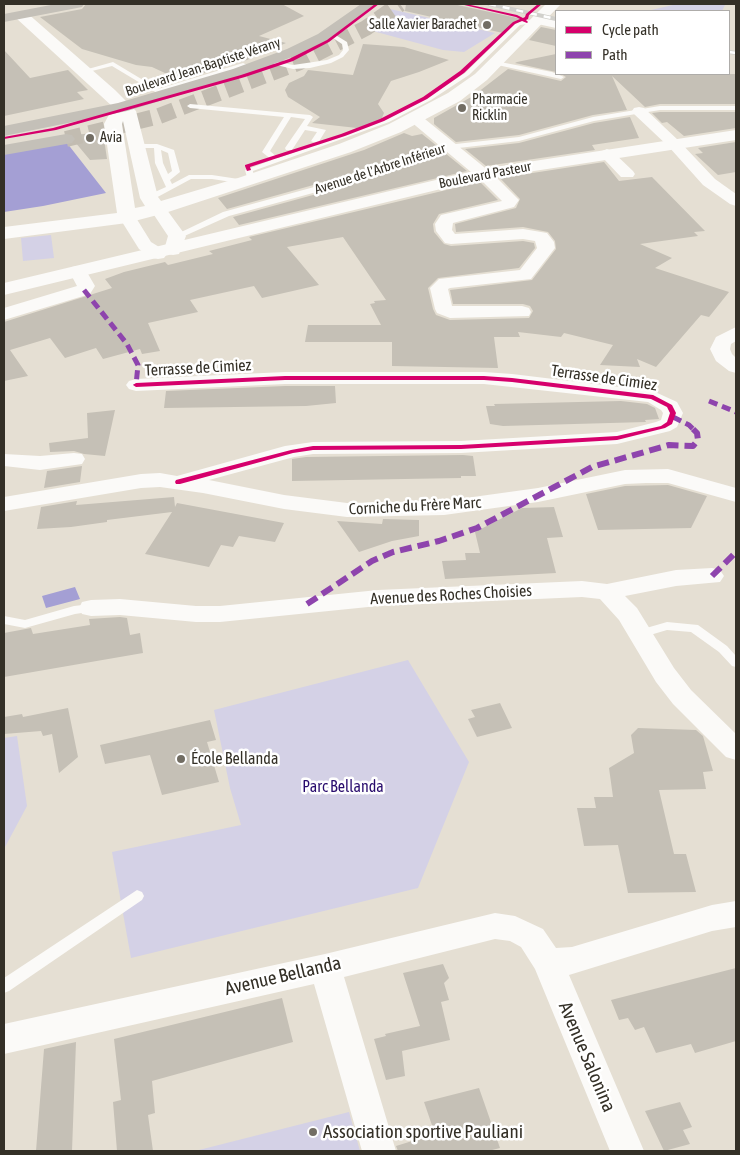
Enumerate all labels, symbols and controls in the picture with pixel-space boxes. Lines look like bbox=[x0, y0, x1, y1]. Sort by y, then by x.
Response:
legend bbox=[555, 10, 730, 75]
place label: Salle Xavier Barachet bbox=[369, 17, 477, 33]
marker: Salle Xavier Barachet bbox=[481, 19, 493, 31]
text: Cycle path bbox=[602, 21, 659, 38]
street label: Boulevard Jean-Baptiste Vérany bbox=[123, 34, 283, 100]
text: Path bbox=[602, 46, 628, 63]
place label: Pharmacie Ricklin bbox=[472, 92, 528, 124]
marker: Pharmacie Ricklin bbox=[456, 102, 468, 114]
place label: Avia bbox=[100, 130, 122, 146]
marker: Avia bbox=[84, 132, 96, 144]
street label: Avenue de l'Arbre Inférieur bbox=[312, 140, 448, 198]
street label: Boulevard Pasteur bbox=[437, 158, 533, 192]
street label: Terrasse de Cimiez bbox=[144, 356, 252, 380]
street label: Terrasse de Cimiez bbox=[550, 361, 658, 395]
street label: Corniche du Frère Marc bbox=[348, 493, 482, 519]
street label: Avenue des Roches Choisies bbox=[370, 581, 532, 609]
place label: École Bellanda bbox=[191, 749, 278, 769]
marker: École Bellanda bbox=[175, 753, 187, 765]
park label: Parc Bellanda bbox=[302, 777, 384, 797]
street label: Avenue Bellanda bbox=[223, 952, 343, 1000]
street label: Avenue Salonina bbox=[554, 999, 620, 1115]
place label: Association sportive Pauliani bbox=[323, 1121, 523, 1143]
marker: Association sportive Pauliani bbox=[307, 1126, 319, 1138]

